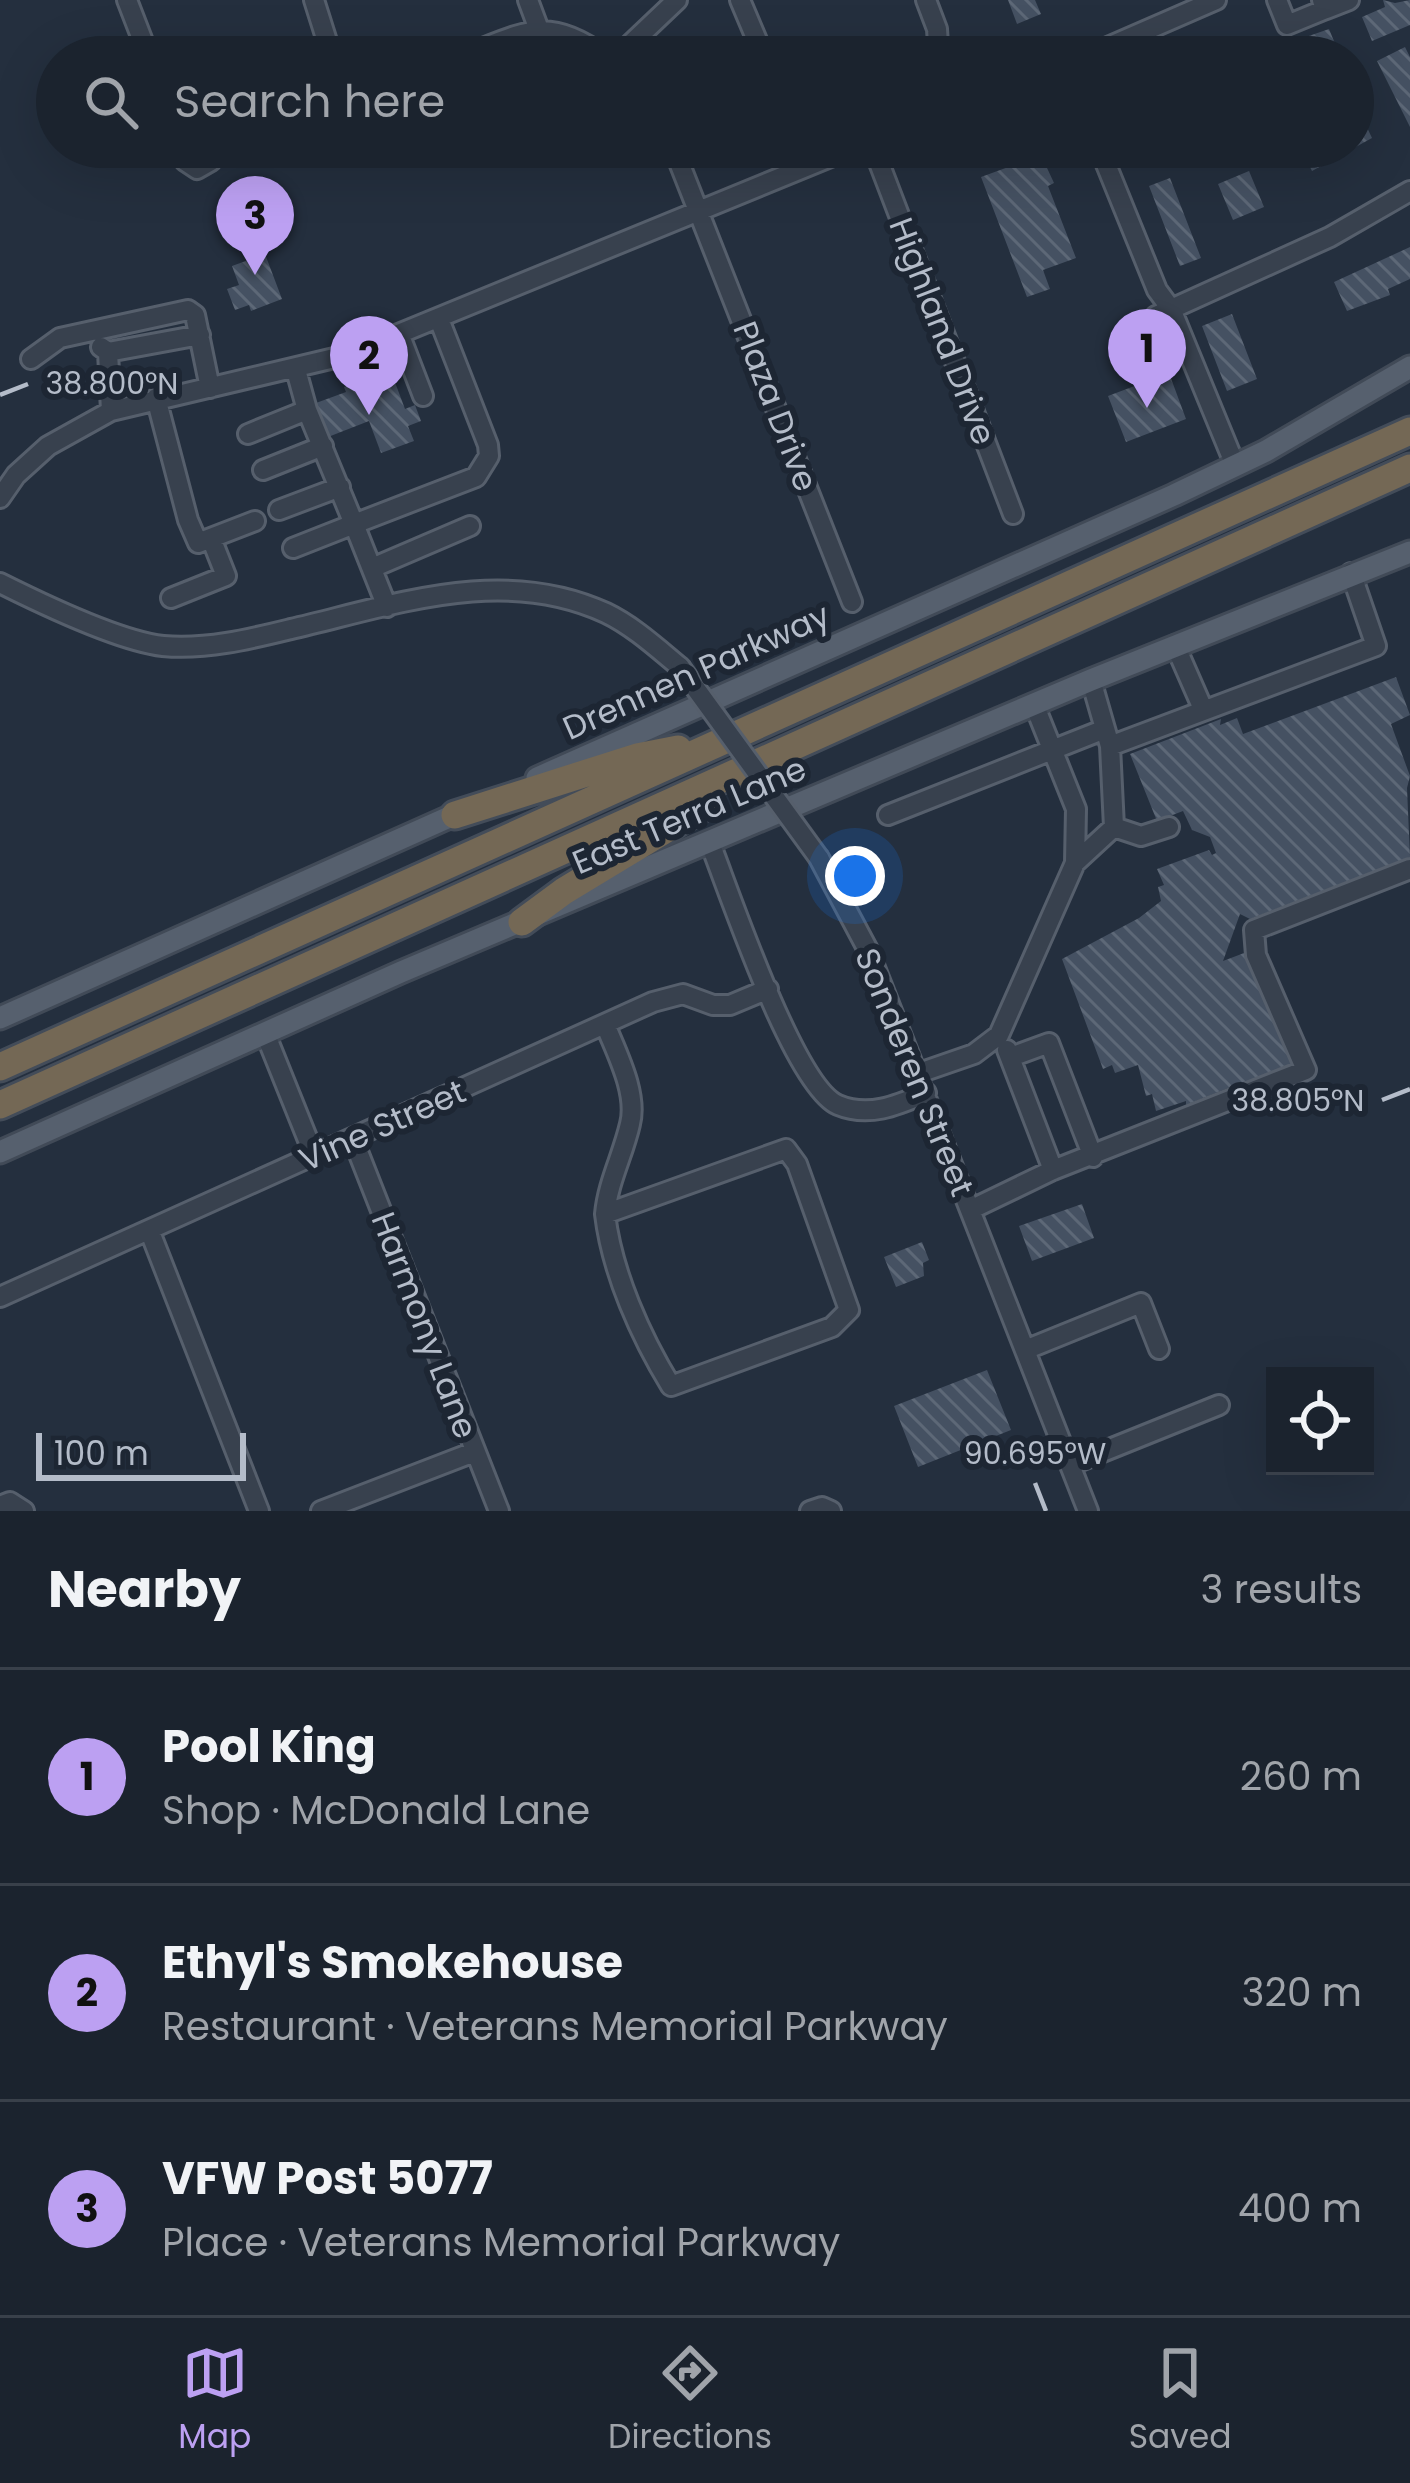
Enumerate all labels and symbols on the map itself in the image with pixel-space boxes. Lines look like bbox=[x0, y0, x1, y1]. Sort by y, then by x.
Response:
pin: 3 bbox=[216, 176, 294, 275]
street label: Highland Drive bbox=[878, 211, 1007, 452]
pin: 1 bbox=[1108, 309, 1186, 408]
street label: Plaza Drive bbox=[722, 314, 829, 498]
pin: 2 bbox=[330, 316, 408, 415]
text: 38.800°N bbox=[46, 362, 178, 405]
street label: Drennen Parkway bbox=[555, 591, 837, 751]
street label: East Terra Lane bbox=[565, 745, 813, 886]
your location bbox=[825, 846, 885, 906]
street label: Sonderen Street bbox=[843, 941, 986, 1203]
street label: Vine Street bbox=[292, 1068, 473, 1183]
text: 38.805°N bbox=[1232, 1079, 1364, 1122]
street label: Harmony Lane bbox=[360, 1205, 489, 1445]
scale bar bbox=[36, 1427, 246, 1480]
text: 90.695°W bbox=[964, 1432, 1106, 1475]

